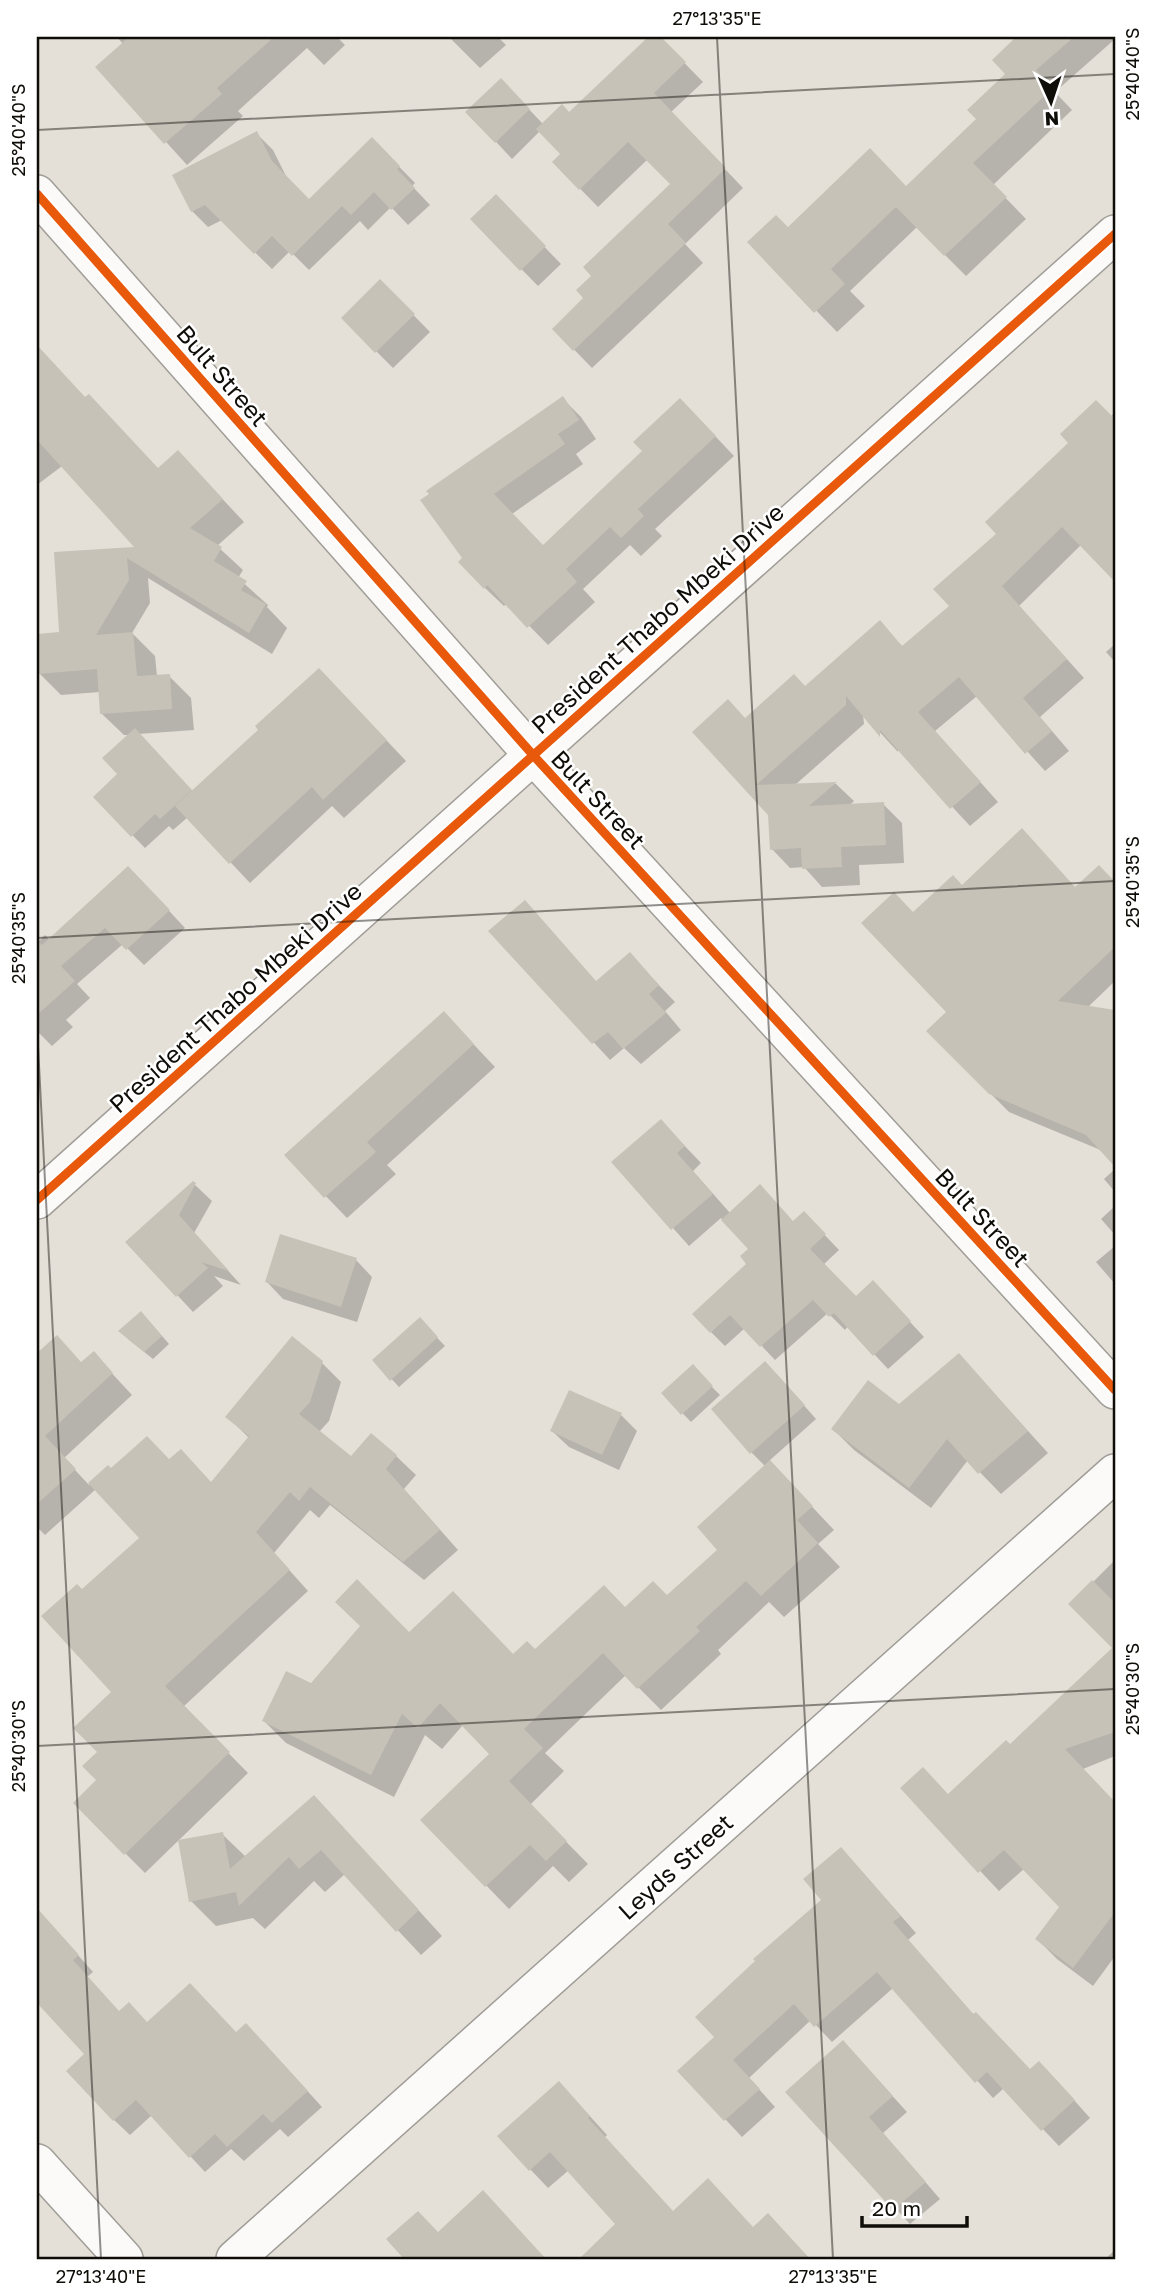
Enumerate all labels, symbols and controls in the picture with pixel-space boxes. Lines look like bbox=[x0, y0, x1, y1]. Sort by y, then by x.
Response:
text: 27°13'35"E bbox=[672, 7, 762, 29]
text: 25°40'40"S bbox=[1121, 27, 1143, 121]
north arrow bbox=[1016, 66, 1086, 136]
text: 25°40'40"S bbox=[7, 83, 29, 177]
text: N bbox=[1044, 108, 1060, 131]
street label: Bult Street bbox=[171, 319, 275, 431]
street label: President Thabo Mbeki Drive bbox=[525, 497, 789, 739]
street label: Bult Street bbox=[546, 744, 652, 854]
text: 25°40'35"S bbox=[1121, 836, 1143, 928]
street label: President Thabo Mbeki Drive bbox=[103, 876, 367, 1118]
text: 25°40'35"S bbox=[7, 892, 29, 984]
street label: Bult Street bbox=[930, 1162, 1036, 1272]
text: 25°40'30"S bbox=[1121, 1643, 1143, 1735]
text: 25°40'30"S bbox=[7, 1700, 29, 1792]
street label: Leyds Street bbox=[612, 1807, 738, 1925]
scale bar bbox=[862, 2184, 967, 2228]
text: 20 m bbox=[872, 2195, 921, 2221]
text: 27°13'40"E bbox=[56, 2265, 146, 2287]
text: 27°13'35"E bbox=[788, 2265, 878, 2287]

